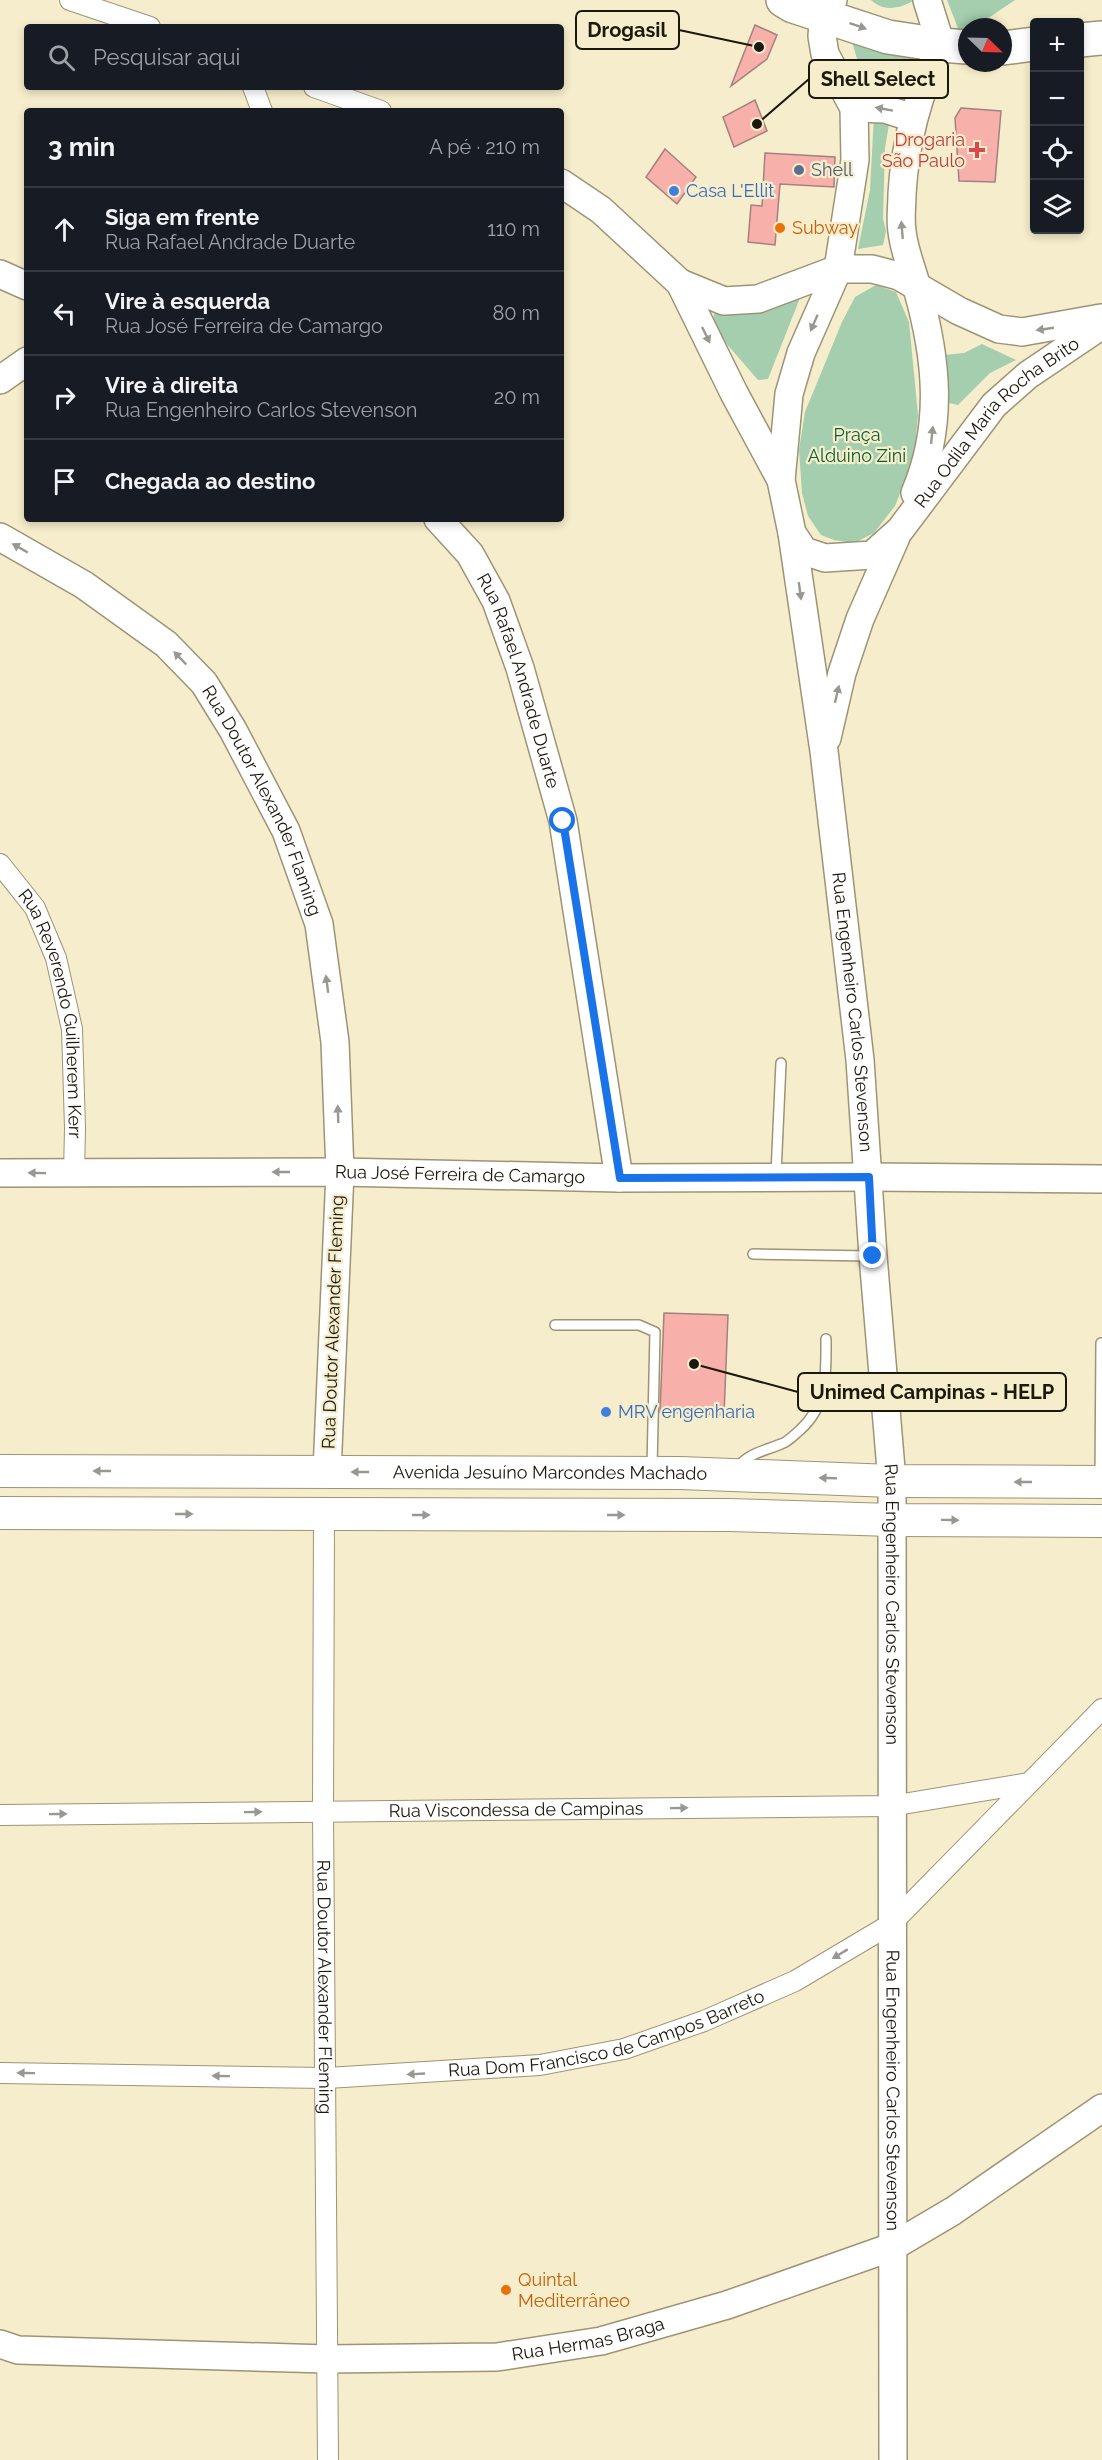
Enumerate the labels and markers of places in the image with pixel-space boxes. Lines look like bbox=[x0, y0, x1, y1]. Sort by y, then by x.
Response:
callout: Drogasil bbox=[576, 11, 679, 49]
callout: Shell Select bbox=[809, 60, 948, 98]
place label: Drogaria São Paulo bbox=[882, 129, 965, 171]
marker: Drogaria São Paulo bbox=[970, 143, 984, 157]
place label: Shell bbox=[811, 159, 853, 180]
marker: Shell bbox=[792, 163, 806, 177]
place label: Casa L'Ellit bbox=[686, 180, 774, 201]
marker: Casa L'Ellit bbox=[667, 184, 681, 198]
place label: Subway bbox=[792, 217, 858, 238]
marker: Subway bbox=[773, 221, 787, 235]
callout: Unimed Campinas - HELP bbox=[798, 1373, 1066, 1411]
place label: MRV engenharia bbox=[618, 1401, 755, 1422]
marker: MRV engenharia bbox=[599, 1405, 613, 1419]
place label: Quintal Mediterrâneo bbox=[518, 2269, 630, 2311]
marker: Quintal Mediterrâneo bbox=[499, 2283, 513, 2297]

